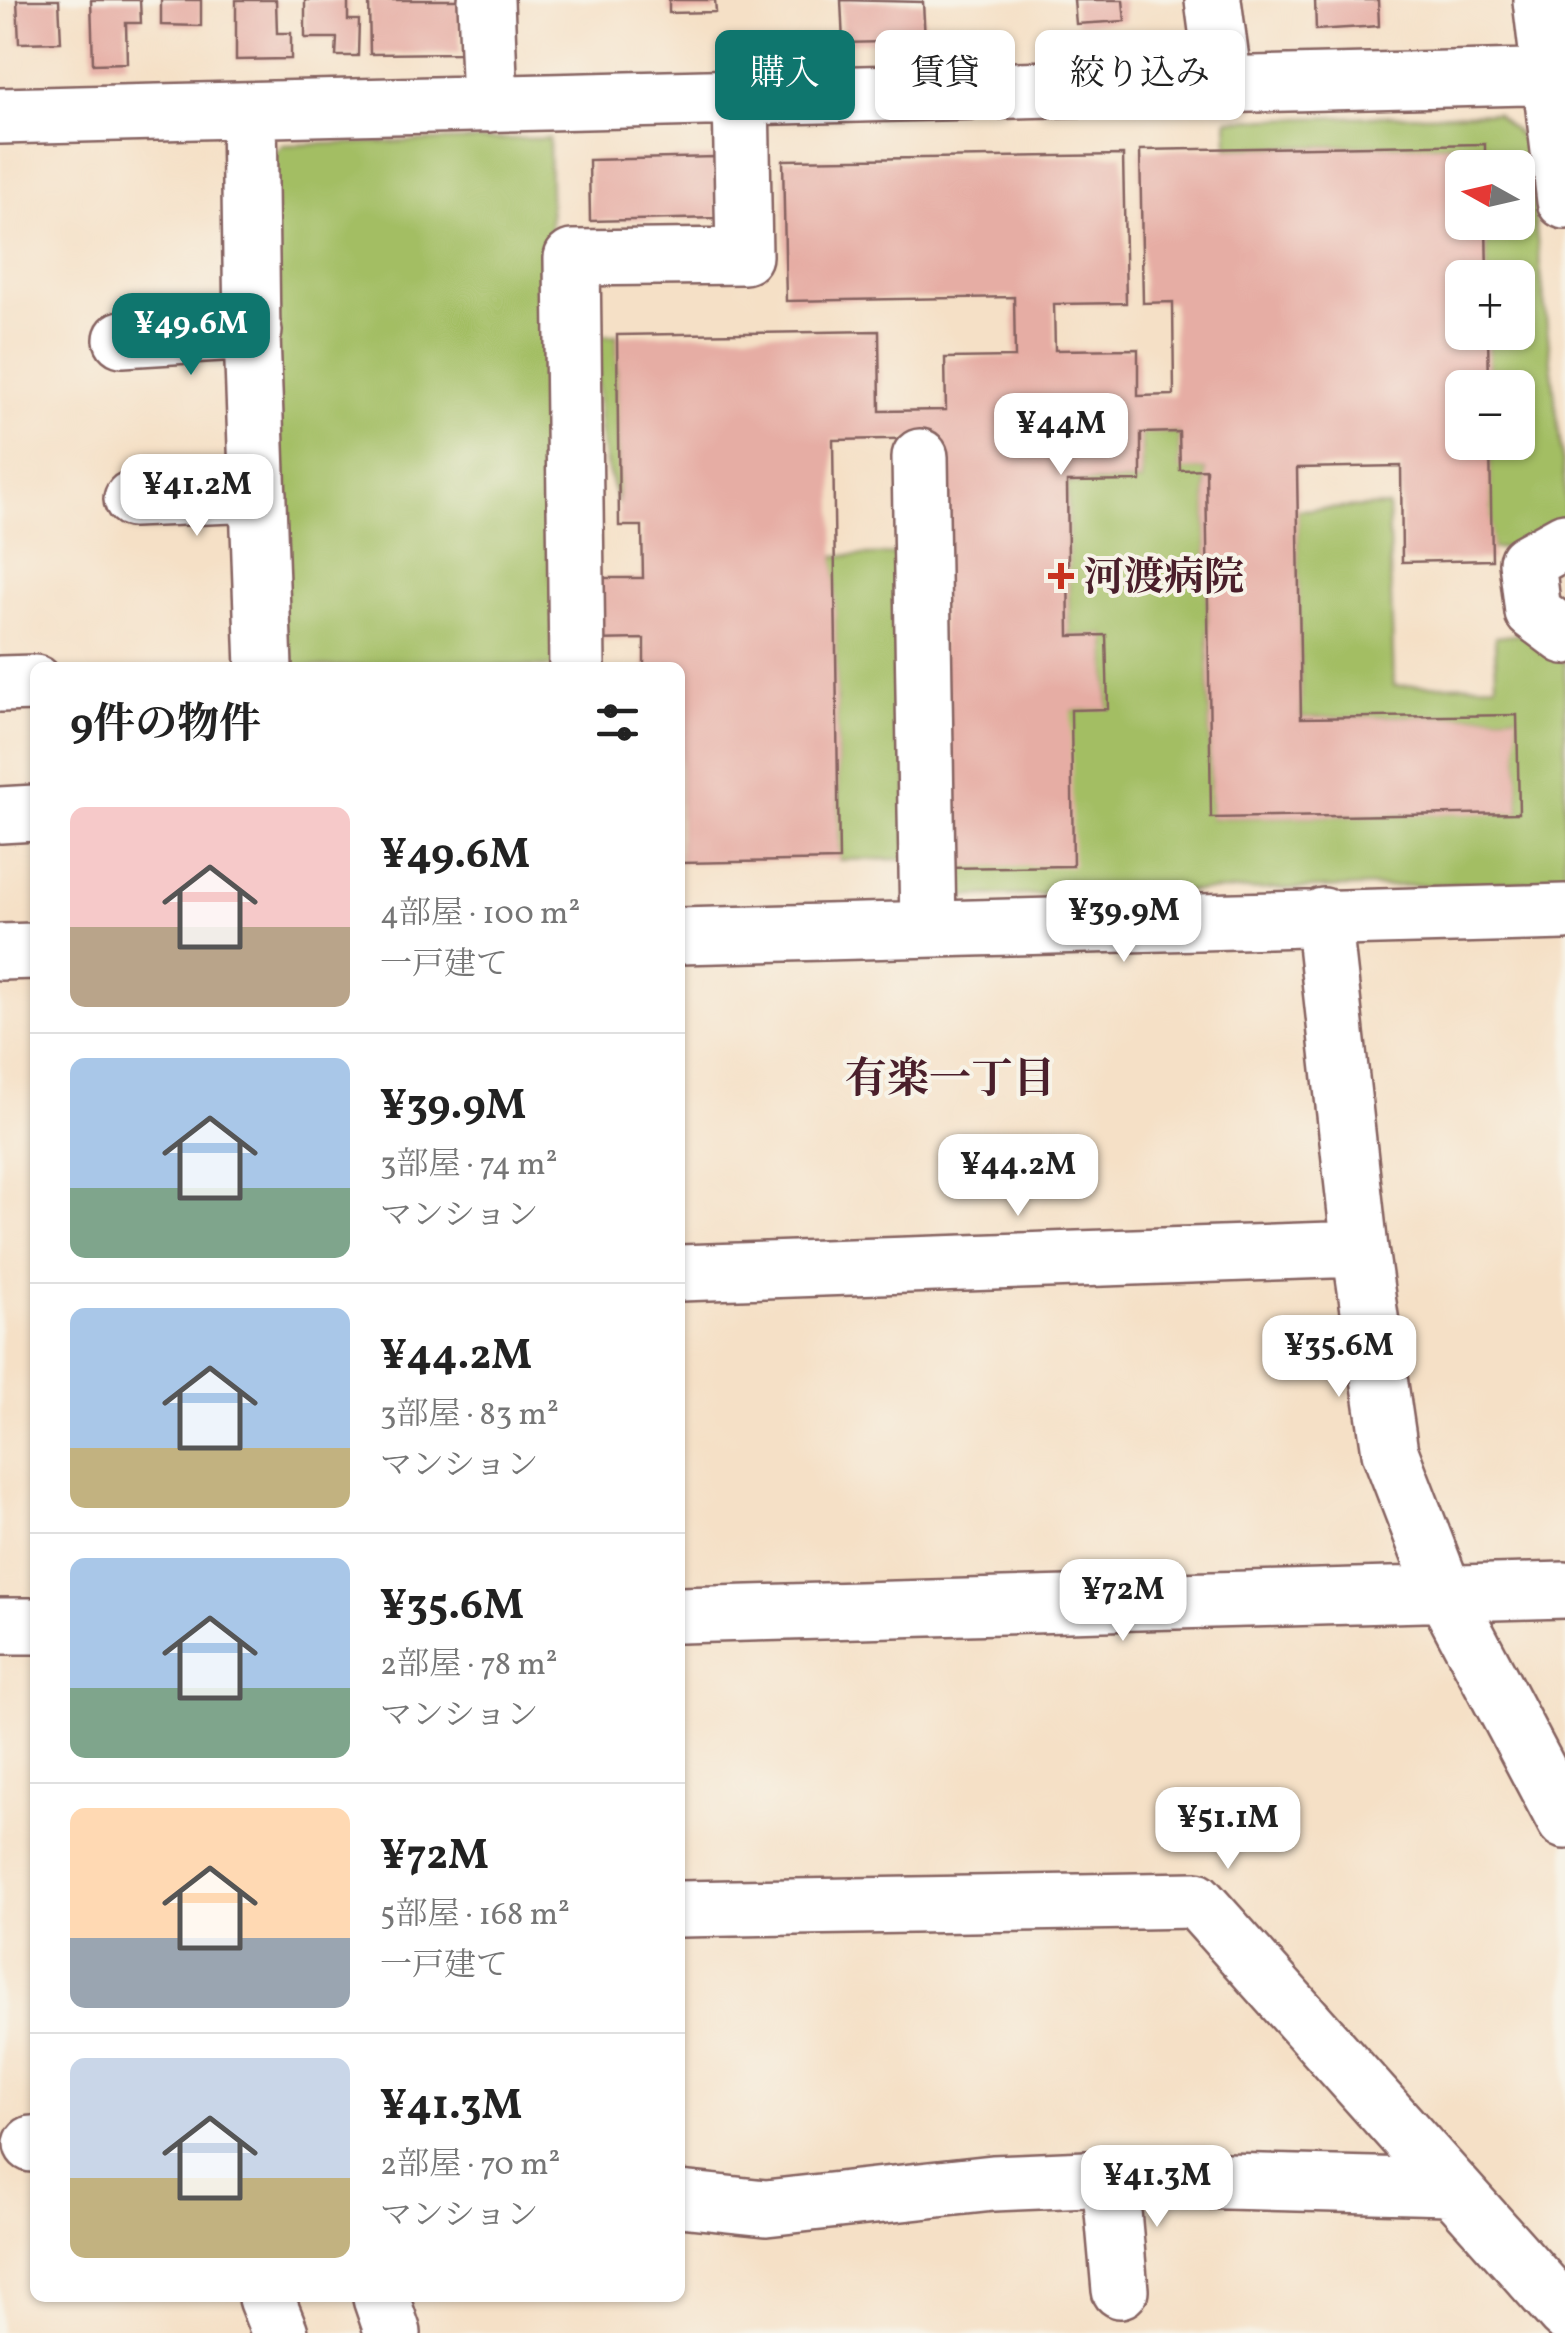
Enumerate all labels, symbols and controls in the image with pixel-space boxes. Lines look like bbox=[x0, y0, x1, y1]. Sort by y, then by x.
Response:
chip: 購入 bbox=[715, 30, 855, 120]
chip: 賃貸 bbox=[875, 30, 1015, 120]
chip: 絞り込み bbox=[1035, 30, 1245, 120]
north arrow bbox=[1445, 150, 1535, 240]
map controls bbox=[1445, 150, 1535, 460]
button: + bbox=[1445, 260, 1535, 350]
pin: ¥49.6M bbox=[110, 293, 272, 378]
text: ¥49.6M bbox=[134, 303, 248, 347]
button: − bbox=[1445, 370, 1535, 460]
pin: ¥44M bbox=[1002, 393, 1120, 478]
text: ¥44M bbox=[1016, 403, 1106, 447]
pin: ¥41.2M bbox=[116, 454, 278, 539]
text: ¥41.2M bbox=[142, 464, 252, 508]
place label: 河渡病院 bbox=[1084, 552, 1244, 608]
marker: 河渡病院 bbox=[1048, 563, 1074, 589]
icon: filters bbox=[590, 695, 645, 750]
text: 9件の物件 bbox=[70, 697, 261, 756]
text: ¥49.6M bbox=[380, 827, 530, 886]
icon: home bbox=[150, 847, 270, 967]
pin: ¥39.9M bbox=[1043, 880, 1205, 965]
text: ¥39.9M bbox=[1068, 890, 1180, 934]
text: 4部屋 · 100 m² bbox=[380, 893, 580, 937]
text: 一戸建て bbox=[380, 944, 508, 988]
district label: 有楽一丁目 bbox=[845, 1052, 1055, 1111]
text: ¥39.9M bbox=[380, 1078, 526, 1137]
icon: home bbox=[150, 1098, 270, 1218]
pin: ¥44.2M bbox=[937, 1134, 1099, 1219]
text: 3部屋 · 74 m² bbox=[380, 1144, 557, 1188]
text: ¥44.2M bbox=[960, 1144, 1076, 1188]
text: マンション bbox=[380, 1195, 539, 1239]
pin: ¥35.6M bbox=[1258, 1315, 1420, 1400]
text: ¥35.6M bbox=[1284, 1325, 1394, 1369]
text: ¥44.2M bbox=[380, 1328, 532, 1387]
icon: home bbox=[150, 1348, 270, 1468]
text: 3部屋 · 83 m² bbox=[380, 1394, 559, 1438]
text: マンション bbox=[380, 1445, 539, 1489]
pin: ¥72M bbox=[1064, 1559, 1182, 1644]
text: ¥72M bbox=[1082, 1569, 1164, 1613]
text: ¥35.6M bbox=[380, 1578, 524, 1637]
icon: home bbox=[150, 1598, 270, 1718]
text: 2部屋 · 78 m² bbox=[380, 1644, 558, 1688]
text: マンション bbox=[380, 1695, 539, 1739]
pin: ¥51.1M bbox=[1147, 1787, 1309, 1872]
text: ¥51.1M bbox=[1177, 1797, 1279, 1841]
text: ¥72M bbox=[380, 1828, 489, 1887]
icon: home bbox=[150, 1848, 270, 1968]
text: 5部屋 · 168 m² bbox=[380, 1894, 570, 1938]
text: 一戸建て bbox=[380, 1945, 508, 1989]
text: ¥41.3M bbox=[380, 2078, 522, 2137]
icon: home bbox=[150, 2098, 270, 2218]
text: 2部屋 · 70 m² bbox=[380, 2144, 560, 2188]
pin: ¥41.3M bbox=[1076, 2145, 1238, 2230]
text: ¥41.3M bbox=[1103, 2155, 1211, 2199]
text: マンション bbox=[380, 2195, 539, 2239]

